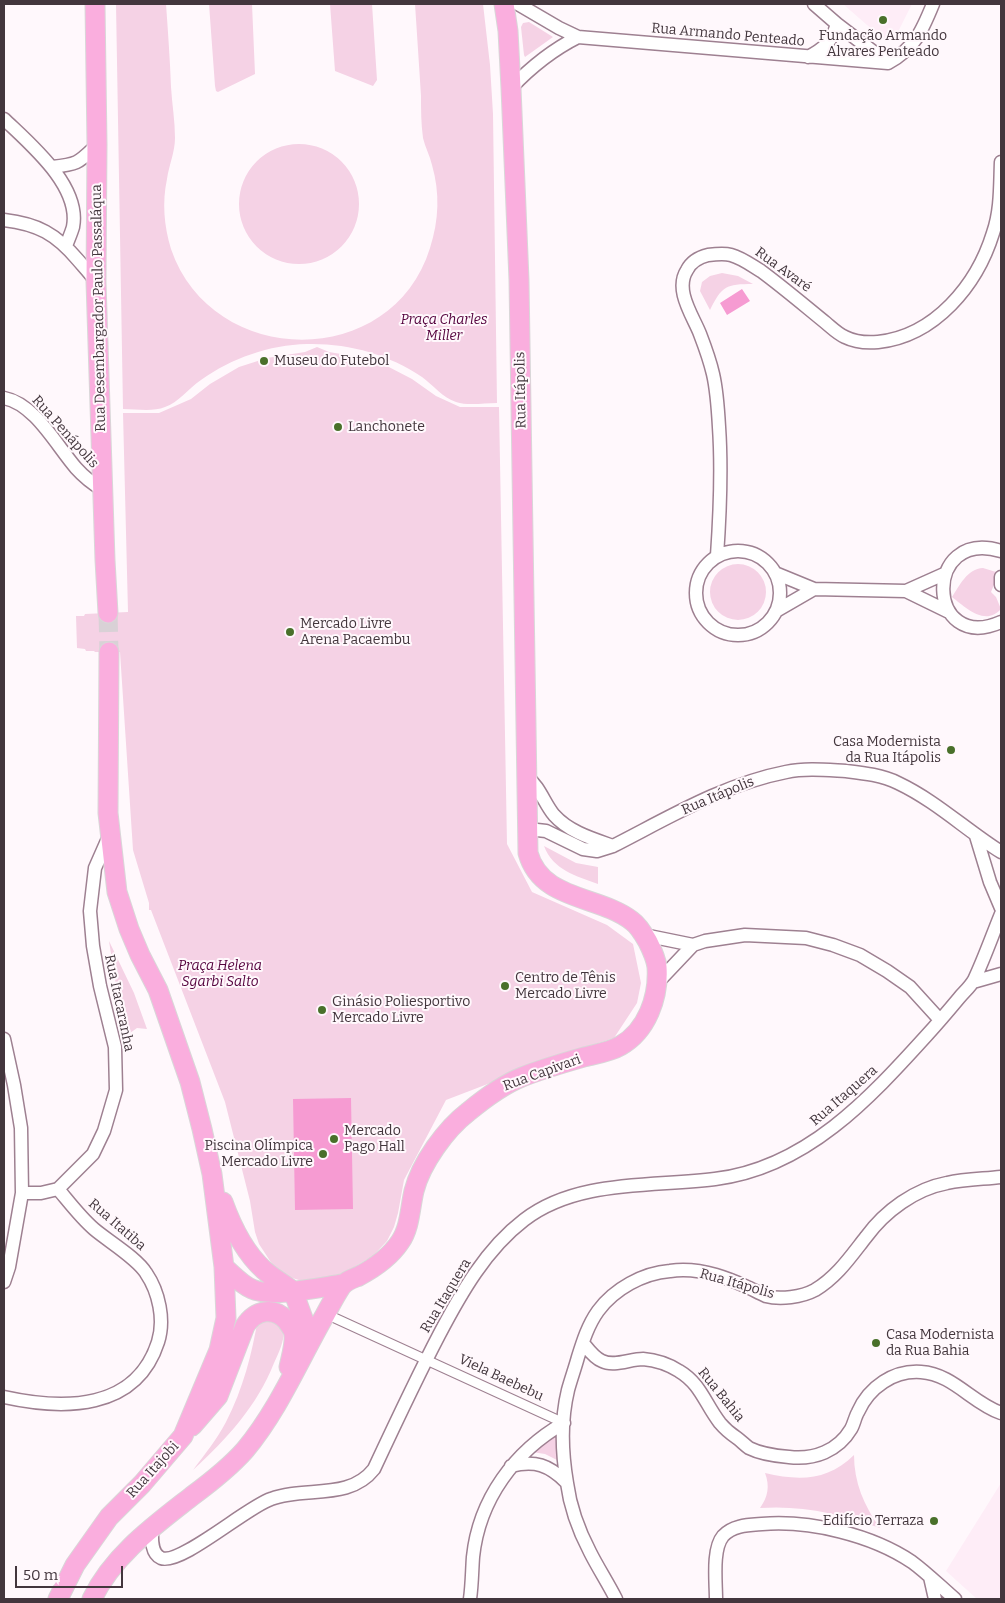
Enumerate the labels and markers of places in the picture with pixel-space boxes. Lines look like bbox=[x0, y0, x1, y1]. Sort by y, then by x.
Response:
marker: Fundação Armando Alvares Penteado bbox=[877, 14, 889, 26]
place label: Fundação Armando Alvares Penteado bbox=[819, 28, 947, 60]
place label: Museu do Futebol bbox=[274, 353, 389, 369]
marker: Museu do Futebol bbox=[258, 355, 270, 367]
place label: Lanchonete bbox=[348, 419, 425, 435]
marker: Lanchonete bbox=[332, 421, 344, 433]
place label: Mercado Livre Arena Pacaembu bbox=[300, 616, 411, 648]
marker: Mercado Livre Arena Pacaembu bbox=[284, 626, 296, 638]
place label: Casa Modernista da Rua Itápolis bbox=[833, 734, 941, 766]
marker: Casa Modernista da Rua Itápolis bbox=[945, 744, 957, 756]
place label: Centro de Tênis Mercado Livre bbox=[515, 970, 616, 1002]
marker: Centro de Tênis Mercado Livre bbox=[499, 980, 511, 992]
place label: Ginásio Poliesportivo Mercado Livre bbox=[332, 994, 470, 1026]
marker: Ginásio Poliesportivo Mercado Livre bbox=[316, 1004, 328, 1016]
place label: Mercado Pago Hall bbox=[344, 1123, 405, 1156]
marker: Mercado Pago Hall bbox=[328, 1133, 340, 1145]
place label: Piscina Olímpica Mercado Livre bbox=[204, 1138, 313, 1170]
marker: Piscina Olímpica Mercado Livre bbox=[317, 1148, 329, 1160]
place label: Casa Modernista da Rua Bahia bbox=[886, 1327, 994, 1360]
marker: Casa Modernista da Rua Bahia bbox=[870, 1337, 882, 1349]
place label: Edifício Terraza bbox=[823, 1513, 924, 1529]
marker: Edifício Terraza bbox=[928, 1515, 940, 1527]

